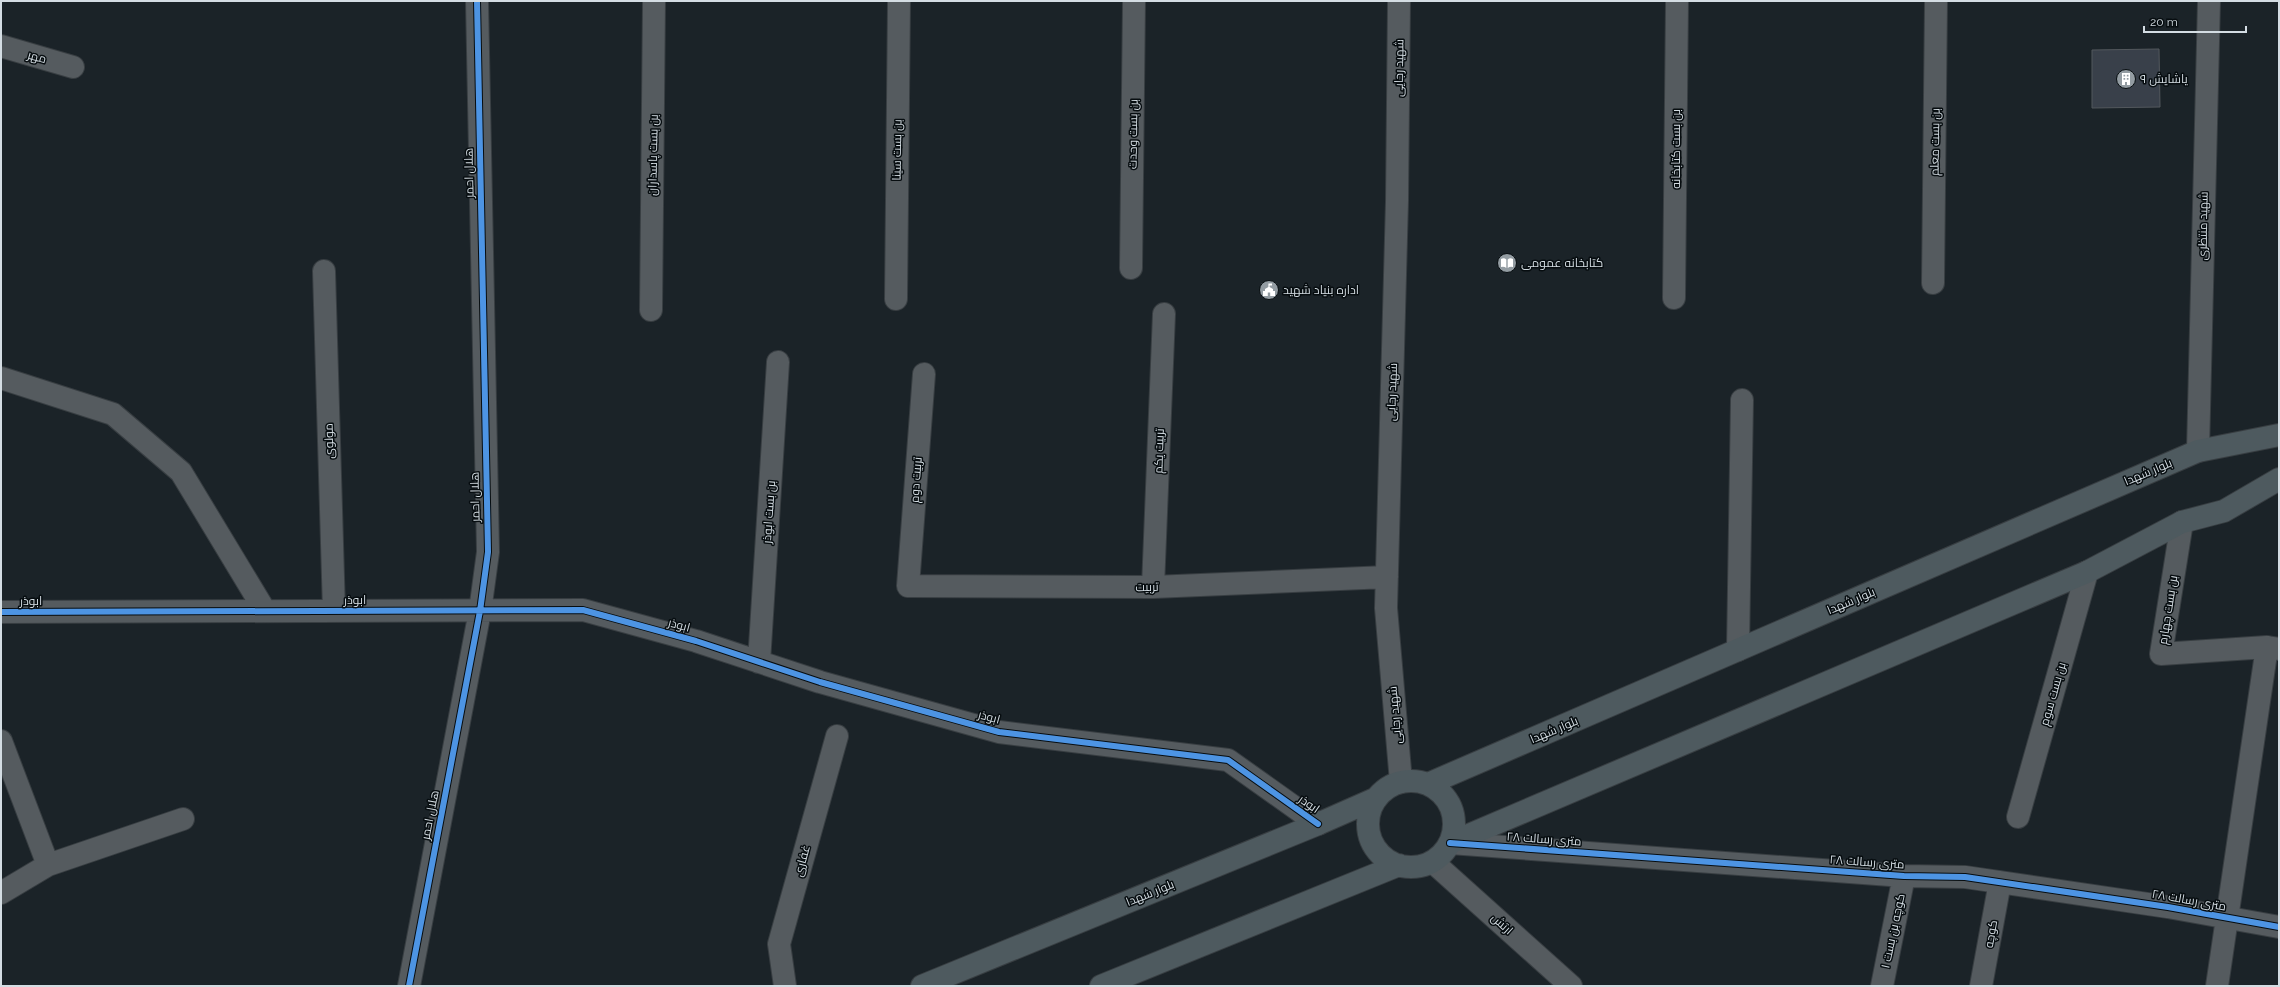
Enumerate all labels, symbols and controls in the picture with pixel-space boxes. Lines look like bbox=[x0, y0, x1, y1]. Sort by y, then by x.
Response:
scale bar bbox=[2144, 8, 2246, 34]
text: 20 m bbox=[2150, 15, 2178, 29]
street label: شهید رجایی bbox=[1391, 39, 1407, 97]
street label: مهر bbox=[25, 47, 48, 66]
building icon: یاشایش ۹ bbox=[2115, 68, 2137, 90]
place label: یاشایش ۹ bbox=[2140, 72, 2188, 86]
street label: بن بست وحدت bbox=[1125, 99, 1141, 169]
street label: بن بست معلم bbox=[1927, 108, 1944, 176]
street label: بن بست کتابخانه bbox=[1669, 109, 1683, 189]
street label: بن بست پاسداران bbox=[645, 114, 663, 196]
street label: بن بست سینا bbox=[889, 119, 905, 181]
street label: هلال احمر bbox=[462, 148, 476, 199]
street label: شهید منتظری bbox=[2195, 191, 2211, 261]
library icon: کتابخانه عمومی bbox=[1496, 252, 1518, 274]
place label: کتابخانه عمومی bbox=[1521, 256, 1603, 270]
public building icon: اداره بنیاد شهید bbox=[1258, 279, 1280, 301]
place label: اداره بنیاد شهید bbox=[1283, 283, 1359, 297]
street label: شهید رجایی bbox=[1384, 363, 1400, 421]
street label: مولوی bbox=[321, 423, 337, 459]
street label: تربیت یکم bbox=[1151, 427, 1168, 474]
street label: تربیت دوم bbox=[907, 456, 926, 504]
street label: بلوار شهدا bbox=[2122, 456, 2174, 488]
street label: هلال احمر bbox=[468, 472, 482, 523]
street label: بن بست ابوذر bbox=[760, 480, 778, 545]
street label: بن بست چهارم bbox=[2156, 574, 2182, 646]
street label: تربیت bbox=[1135, 580, 1160, 594]
street label: بلوار شهدا bbox=[1825, 585, 1877, 617]
street label: ابوذر bbox=[343, 593, 366, 607]
street label: ابوذر bbox=[19, 594, 42, 608]
street label: ابوذر bbox=[665, 615, 692, 635]
street label: بن بست سوم bbox=[2037, 661, 2070, 728]
street label: شهید رجایی bbox=[1385, 685, 1405, 745]
street label: ابوذر bbox=[975, 707, 1002, 727]
street label: بلوار شهدا bbox=[1528, 714, 1580, 746]
street label: هلال احمر bbox=[418, 789, 442, 842]
street label: ابوذر bbox=[1295, 791, 1322, 816]
street label: ۲۸ متری رسالت bbox=[1506, 829, 1582, 849]
street label: غفاری bbox=[791, 844, 813, 878]
street label: ۲۸ متری رسالت bbox=[1829, 852, 1905, 872]
street label: بلوار شهدا bbox=[1124, 877, 1176, 909]
street label: ۲۸ متری رسالت bbox=[2151, 887, 2227, 913]
street label: کوچه بن بست ۱ bbox=[1878, 892, 1910, 970]
street label: ارتش bbox=[1488, 911, 1516, 937]
street label: کوچه bbox=[1982, 919, 2002, 949]

